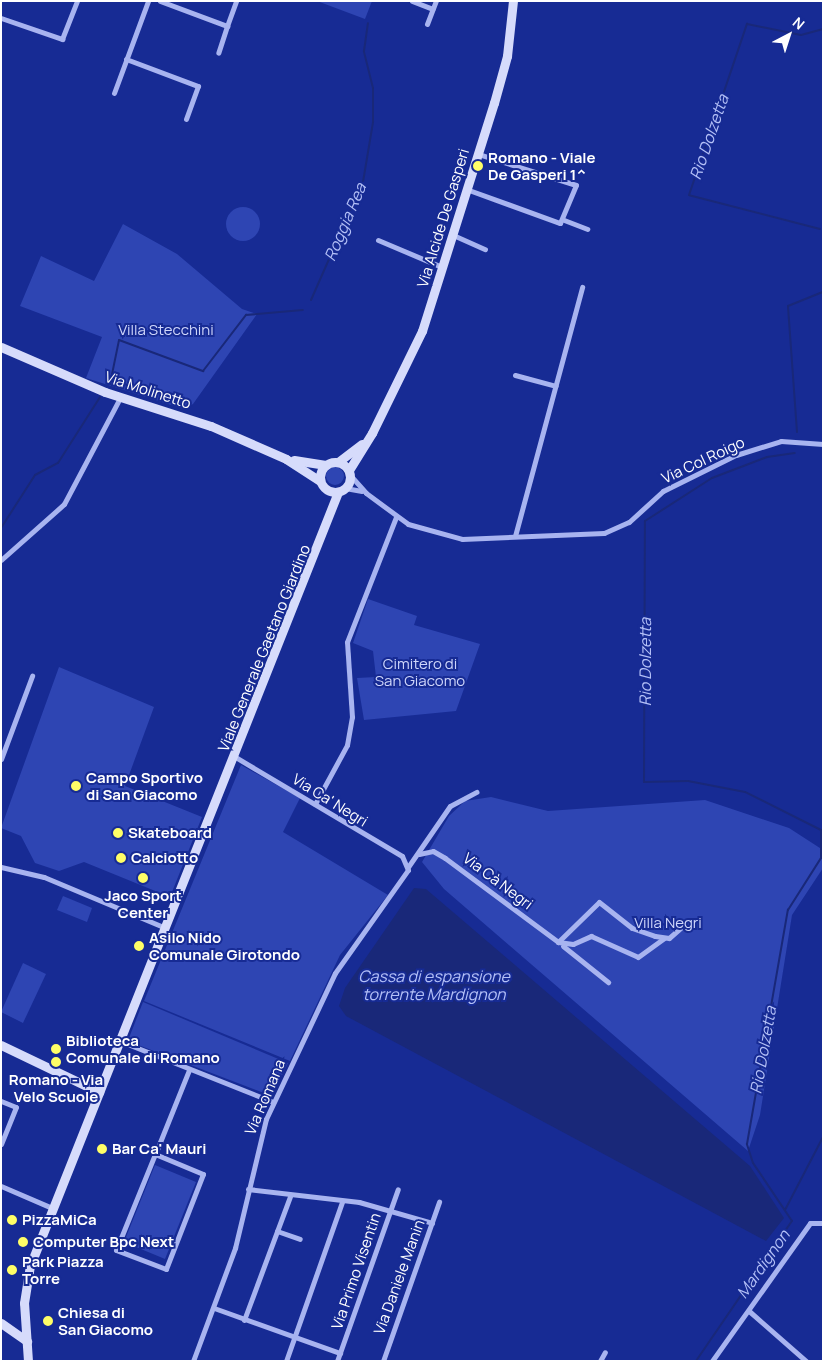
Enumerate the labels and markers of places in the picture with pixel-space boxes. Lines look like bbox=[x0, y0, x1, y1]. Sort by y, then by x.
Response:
place label: Romano - Viale De Gasperi 1^ bbox=[488, 148, 596, 183]
marker: Romano - Viale De Gasperi 1^ bbox=[472, 160, 484, 172]
place label: Campo Sportivo di San Giacomo bbox=[86, 768, 203, 803]
marker: Campo Sportivo di San Giacomo bbox=[70, 780, 82, 792]
place label: Skateboard bbox=[128, 824, 212, 842]
marker: Skateboard bbox=[112, 827, 124, 839]
place label: Calciotto bbox=[131, 849, 198, 867]
marker: Calciotto bbox=[115, 852, 127, 864]
marker: Jaco Sport Center bbox=[137, 872, 149, 884]
place label: Jaco Sport Center bbox=[104, 886, 182, 921]
place label: Asilo Nido Comunale Girotondo bbox=[149, 928, 300, 963]
marker: Asilo Nido Comunale Girotondo bbox=[133, 940, 145, 952]
place label: Biblioteca Comunale di Romano bbox=[66, 1031, 220, 1066]
marker: Biblioteca Comunale di Romano bbox=[50, 1043, 62, 1055]
marker: Romano - Via Velo Scuole bbox=[50, 1056, 62, 1068]
place label: Romano - Via Velo Scuole bbox=[9, 1070, 103, 1105]
place label: Bar Ca' Mauri bbox=[112, 1140, 206, 1158]
marker: Bar Ca' Mauri bbox=[96, 1143, 108, 1155]
place label: PizzaMiCa bbox=[22, 1211, 97, 1229]
marker: PizzaMiCa bbox=[6, 1214, 18, 1226]
place label: Computer Bpc Next bbox=[33, 1233, 174, 1251]
marker: Computer Bpc Next bbox=[17, 1236, 29, 1248]
place label: Park Piazza Torre bbox=[22, 1252, 104, 1287]
marker: Park Piazza Torre bbox=[6, 1264, 18, 1276]
place label: Chiesa di San Giacomo bbox=[58, 1303, 153, 1338]
marker: Chiesa di San Giacomo bbox=[42, 1315, 54, 1327]

